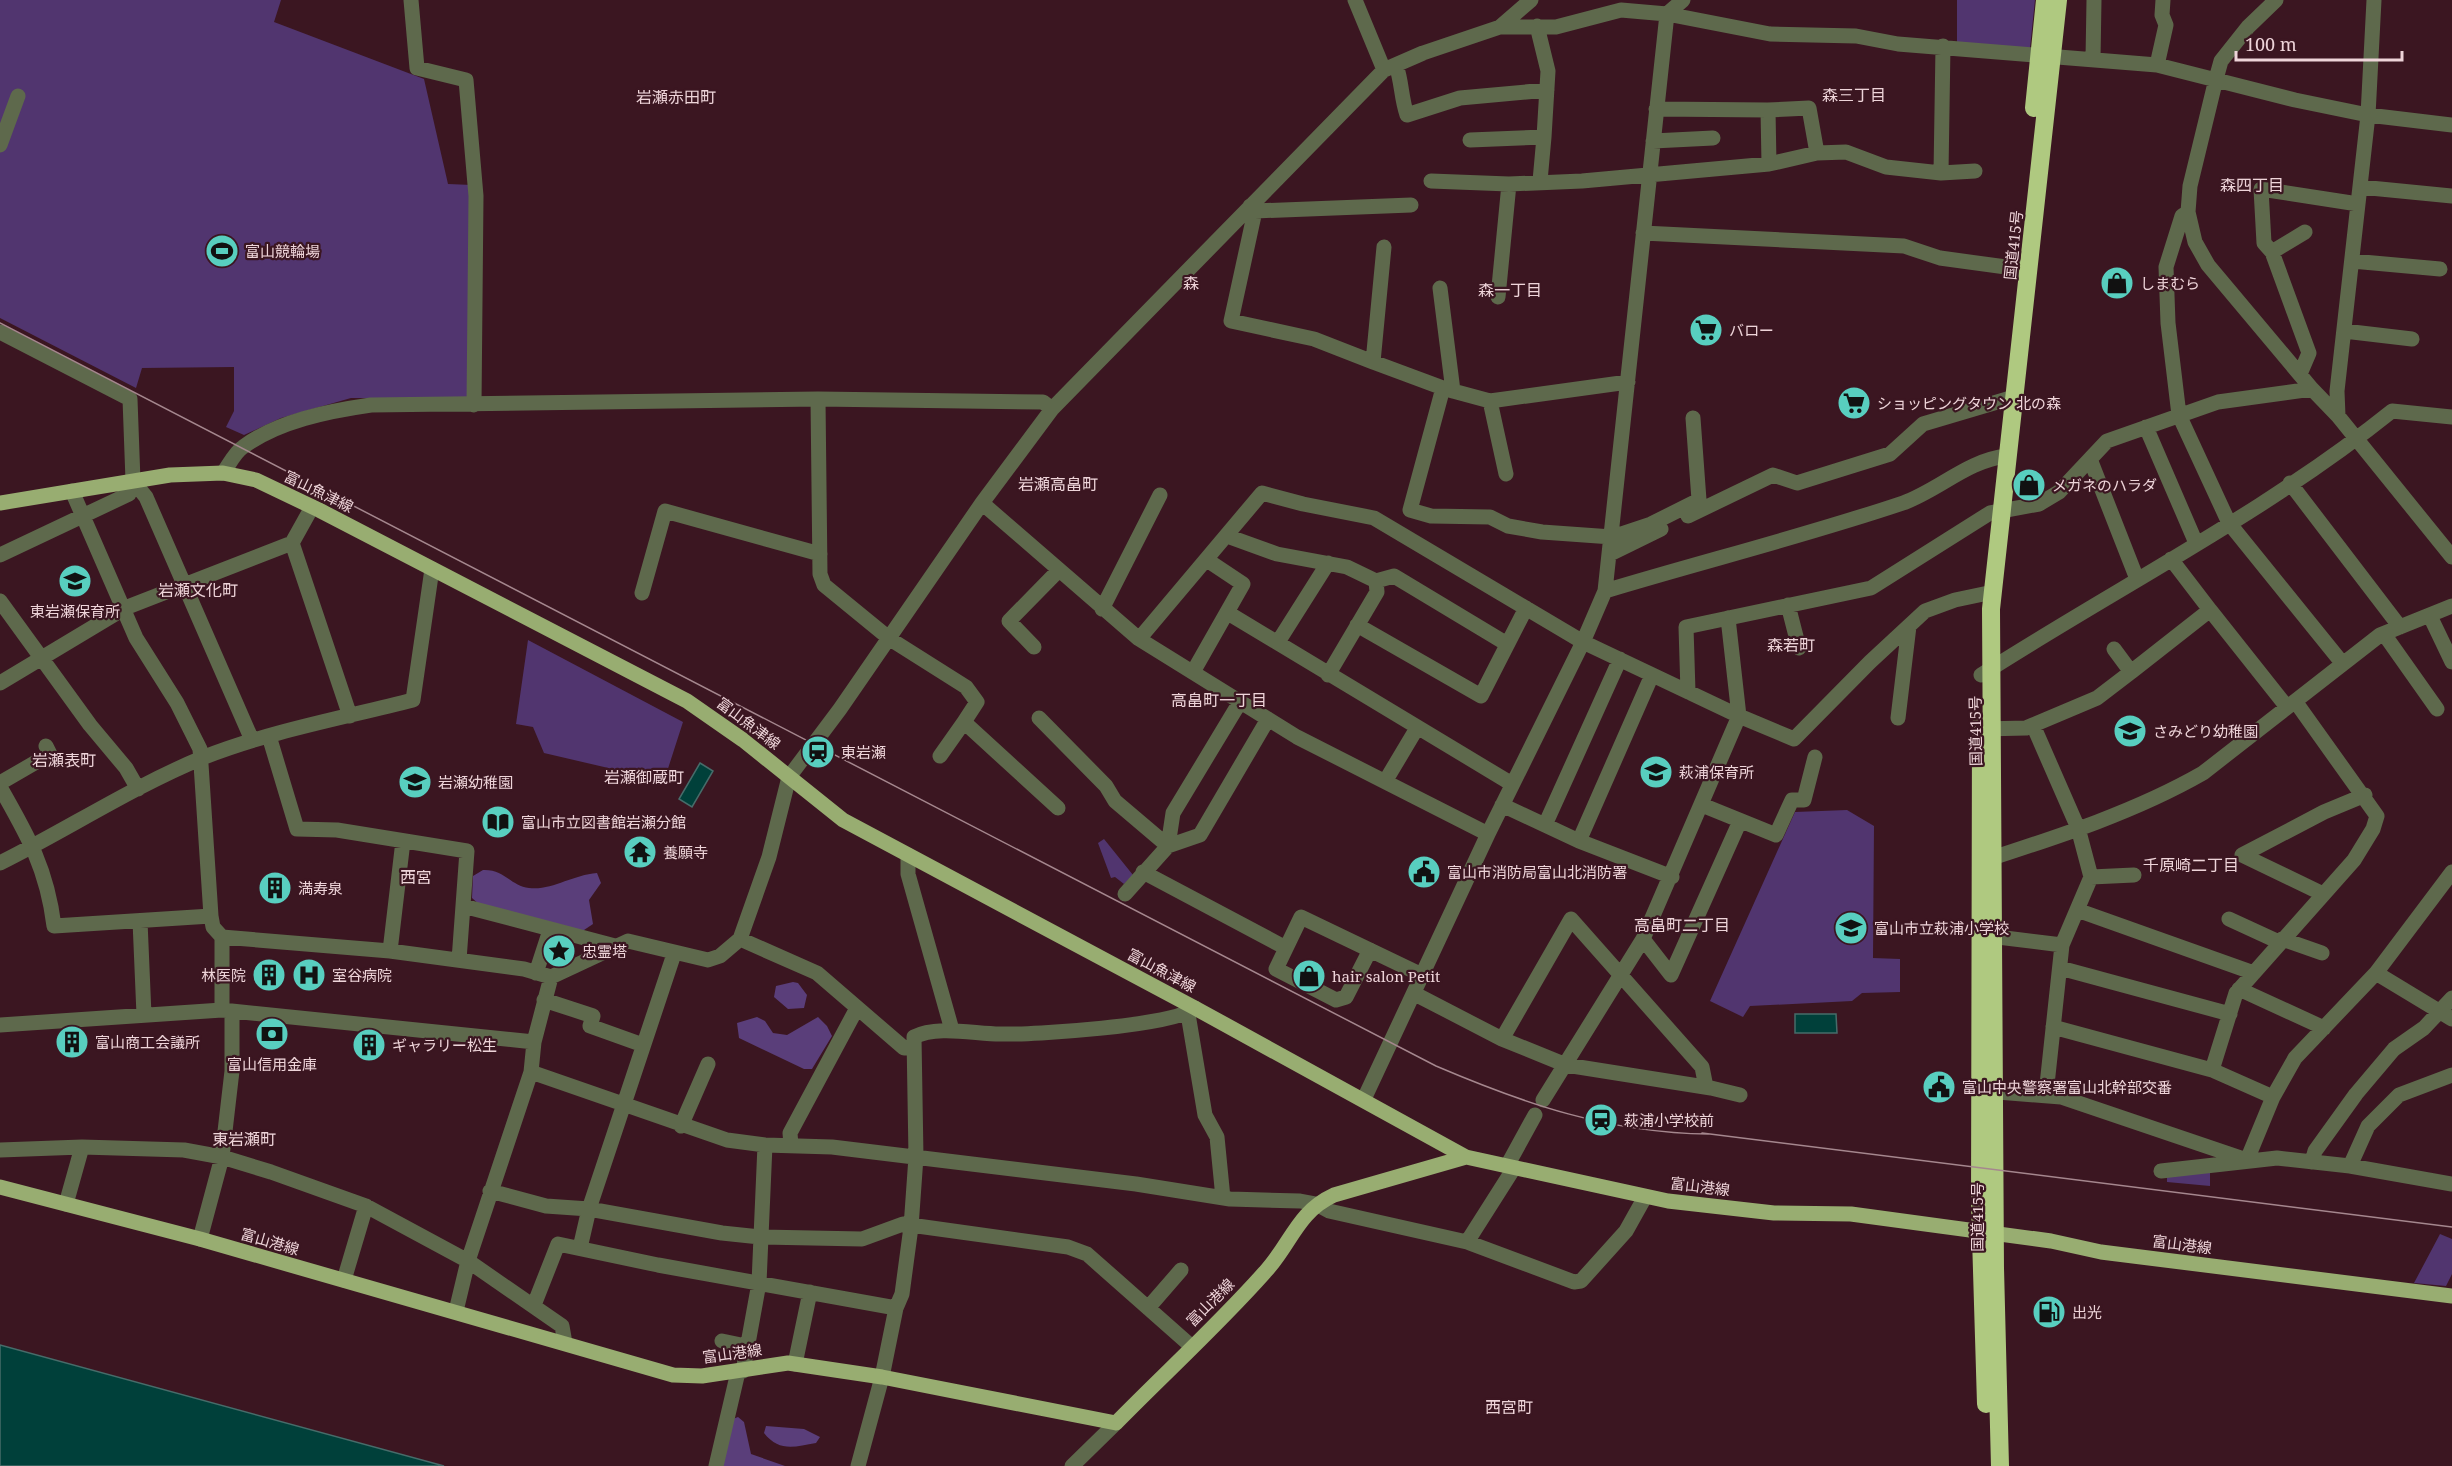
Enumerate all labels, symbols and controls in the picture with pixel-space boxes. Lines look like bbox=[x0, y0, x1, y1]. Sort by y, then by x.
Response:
scale bar bbox=[2236, 24, 2402, 62]
text: 100 m bbox=[2245, 32, 2297, 56]
district label: 森三丁目 bbox=[1822, 84, 1886, 106]
district label: 岩瀬赤田町 bbox=[636, 86, 716, 108]
district label: 森四丁目 bbox=[2220, 174, 2284, 196]
street label: 国道415号 bbox=[1999, 209, 2027, 281]
sports icon: 富山競輪場 bbox=[204, 233, 240, 269]
place label: 富山競輪場 bbox=[245, 241, 320, 261]
shop icon: しまむら bbox=[2099, 265, 2135, 301]
district label: 森 bbox=[1183, 272, 1199, 294]
place label: しまむら bbox=[2140, 273, 2200, 293]
district label: 森一丁目 bbox=[1478, 279, 1542, 301]
supermarket icon: バロー bbox=[1688, 312, 1724, 348]
place label: バロー bbox=[1729, 320, 1774, 340]
supermarket icon: ショッピングタウン 北の森 bbox=[1836, 385, 1872, 421]
place label: ショッピングタウン 北の森 bbox=[1877, 393, 2061, 413]
street label: 富山魚津線 bbox=[281, 466, 357, 516]
shop icon: メガネのハラダ bbox=[2011, 467, 2047, 503]
district label: 岩瀬高畠町 bbox=[1018, 473, 1098, 495]
place label: メガネのハラダ bbox=[2052, 475, 2157, 495]
school or university icon: 東岩瀬保育所 bbox=[57, 563, 93, 599]
district label: 岩瀬文化町 bbox=[158, 579, 238, 601]
place label: 東岩瀬保育所 bbox=[30, 601, 120, 621]
district label: 森若町 bbox=[1767, 634, 1815, 656]
district label: 高畠町一丁目 bbox=[1171, 689, 1267, 711]
street label: 富山魚津線 bbox=[713, 692, 785, 754]
street label: 国道415号 bbox=[1964, 696, 1986, 766]
school or university icon: さみどり幼稚園 bbox=[2112, 713, 2148, 749]
place label: さみどり幼稚園 bbox=[2153, 721, 2258, 741]
station icon: 東岩瀬 bbox=[800, 734, 836, 770]
place label: 東岩瀬 bbox=[841, 742, 886, 762]
district label: 岩瀬表町 bbox=[32, 749, 96, 771]
school or university icon: 萩浦保育所 bbox=[1638, 754, 1674, 790]
place label: 萩浦保育所 bbox=[1679, 762, 1754, 782]
school or university icon: 岩瀬幼稚園 bbox=[397, 764, 433, 800]
district label: 岩瀬御蔵町 bbox=[604, 766, 684, 788]
place label: 岩瀬幼稚園 bbox=[438, 772, 513, 792]
library icon: 富山市立図書館岩瀬分館 bbox=[480, 804, 516, 840]
place label: 富山市立図書館岩瀬分館 bbox=[521, 812, 686, 832]
temple icon: 養願寺 bbox=[622, 834, 658, 870]
place label: 養願寺 bbox=[663, 842, 708, 862]
public building icon: 富山市消防局富山北消防署 bbox=[1406, 854, 1442, 890]
district label: 千原崎二丁目 bbox=[2143, 854, 2239, 876]
place label: 富山市消防局富山北消防署 bbox=[1447, 862, 1627, 882]
district label: 西宮 bbox=[400, 866, 432, 888]
building icon: 満寿泉 bbox=[257, 870, 293, 906]
place label: 満寿泉 bbox=[298, 878, 343, 898]
school or university icon: 富山市立萩浦小学校 bbox=[1833, 910, 1869, 946]
district label: 高畠町二丁目 bbox=[1634, 914, 1730, 936]
place label: 富山市立萩浦小学校 bbox=[1874, 918, 2009, 938]
place icon: 忠霊塔 bbox=[541, 933, 577, 969]
place label: 忠霊塔 bbox=[582, 941, 627, 961]
street label: 富山魚津線 bbox=[1124, 944, 1200, 996]
building icon: 林医院 bbox=[251, 957, 287, 993]
hospital icon: 室谷病院 bbox=[291, 957, 327, 993]
shop icon: hair salon Petit bbox=[1291, 958, 1327, 994]
place label: 林医院 bbox=[201, 965, 246, 985]
place label: 室谷病院 bbox=[332, 965, 392, 985]
place label: hair salon Petit bbox=[1332, 966, 1440, 986]
bank icon: 富山信用金庫 bbox=[254, 1016, 290, 1052]
building icon: 富山商工会議所 bbox=[54, 1024, 90, 1060]
building icon: ギャラリー松生 bbox=[351, 1027, 387, 1063]
place label: 富山商工会議所 bbox=[95, 1032, 200, 1052]
place label: ギャラリー松生 bbox=[392, 1035, 497, 1055]
place label: 富山信用金庫 bbox=[227, 1054, 317, 1074]
public building icon: 富山中央警察署富山北幹部交番 bbox=[1921, 1069, 1957, 1105]
place label: 富山中央警察署富山北幹部交番 bbox=[1962, 1077, 2172, 1097]
station icon: 萩浦小学校前 bbox=[1583, 1102, 1619, 1138]
place label: 萩浦小学校前 bbox=[1624, 1110, 1714, 1130]
district label: 東岩瀬町 bbox=[212, 1128, 276, 1150]
street label: 富山港線 bbox=[1669, 1172, 1731, 1200]
street label: 国道415号 bbox=[1967, 1182, 1987, 1252]
street label: 富山港線 bbox=[238, 1223, 302, 1259]
street label: 富山港線 bbox=[2151, 1230, 2213, 1258]
street label: 富山港線 bbox=[1182, 1274, 1238, 1330]
fuel station icon: 出光 bbox=[2031, 1294, 2067, 1330]
place label: 出光 bbox=[2072, 1302, 2102, 1322]
street label: 富山港線 bbox=[701, 1339, 763, 1367]
district label: 西宮町 bbox=[1485, 1396, 1533, 1418]

